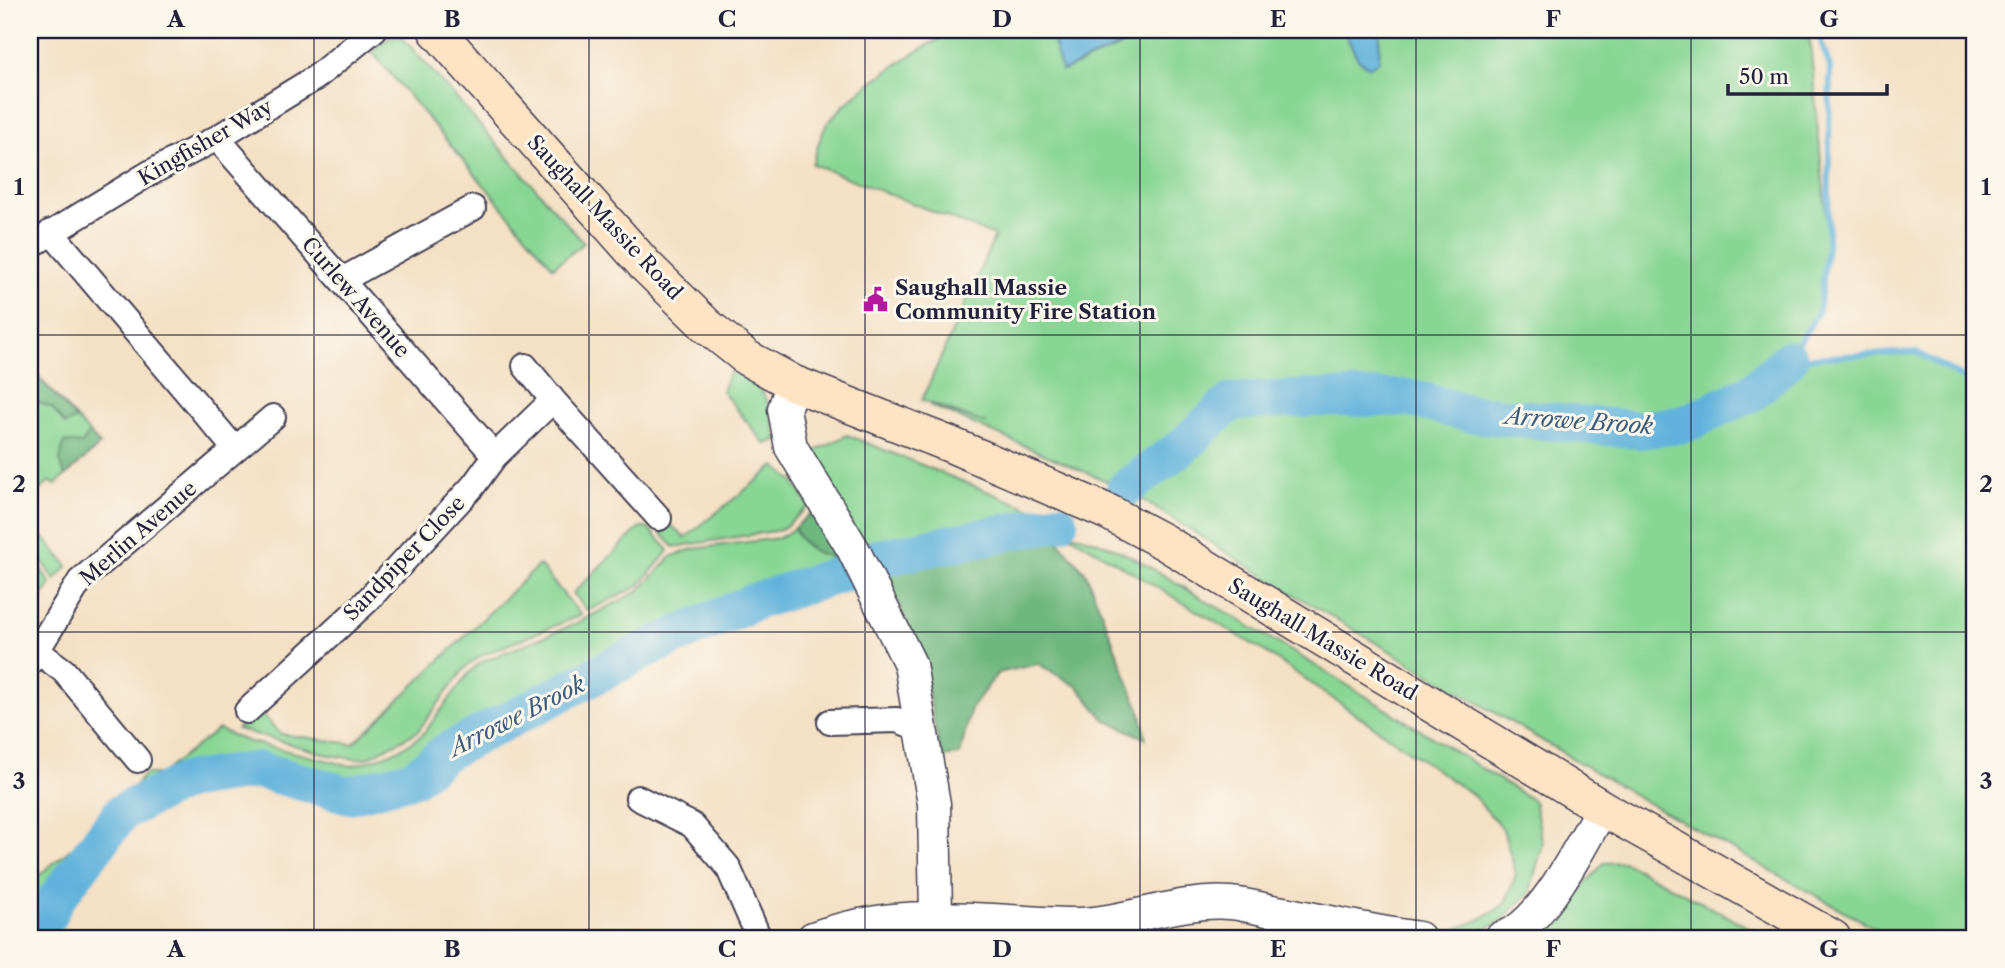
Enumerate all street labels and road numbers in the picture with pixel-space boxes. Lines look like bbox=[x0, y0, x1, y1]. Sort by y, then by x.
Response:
street label: Kingfisher Way bbox=[133, 93, 277, 191]
street label: Saughall Massie Road bbox=[522, 130, 688, 305]
street label: Curlew Avenue bbox=[297, 232, 415, 362]
street label: Merlin Avenue bbox=[75, 476, 201, 590]
street label: Sandpiper Close bbox=[338, 490, 470, 626]
street label: Saughall Massie Road bbox=[1224, 573, 1422, 705]

